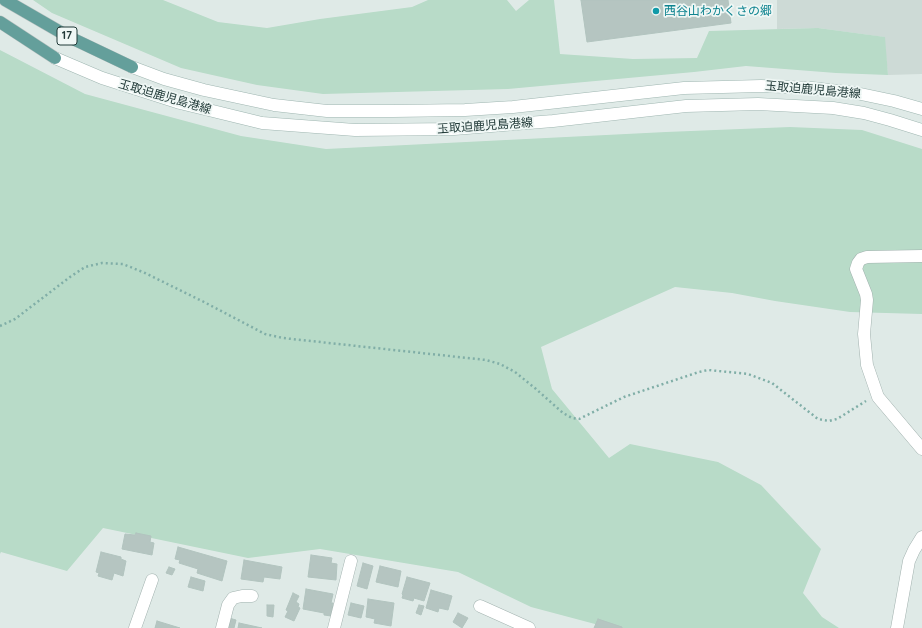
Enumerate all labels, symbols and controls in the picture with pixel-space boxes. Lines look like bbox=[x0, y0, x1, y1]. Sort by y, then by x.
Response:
place label: 西谷山わかくさの郷 bbox=[664, 4, 772, 18]
marker: 西谷山わかくさの郷 bbox=[651, 6, 661, 16]
road number: 17 bbox=[57, 27, 77, 45]
street label: 玉取迫鹿児島港線 bbox=[117, 77, 213, 117]
street label: 玉取迫鹿児島港線 bbox=[765, 79, 861, 101]
street label: 玉取迫鹿児島港線 bbox=[437, 115, 533, 137]

